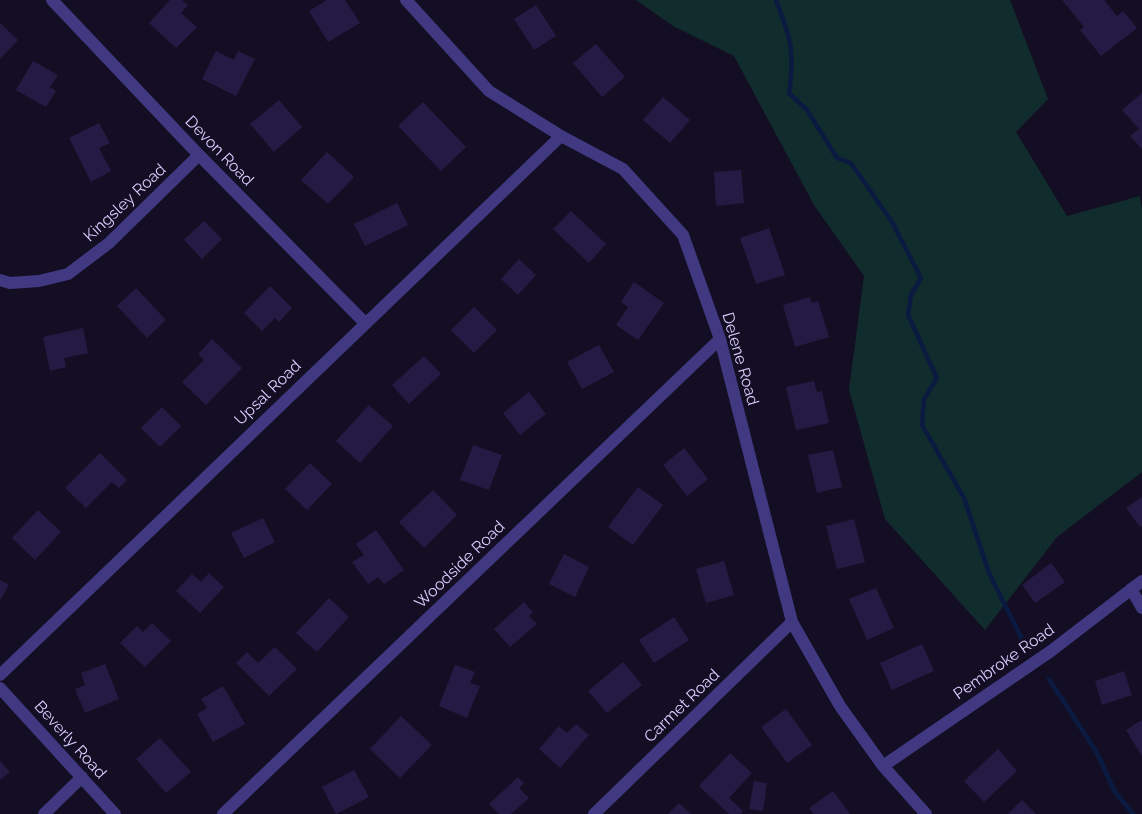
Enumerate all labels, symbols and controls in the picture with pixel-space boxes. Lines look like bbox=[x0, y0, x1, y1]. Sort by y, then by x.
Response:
street label: Devon Road bbox=[181, 112, 257, 190]
street label: Kingsley Road bbox=[80, 160, 170, 246]
street label: Delene Road bbox=[718, 310, 762, 408]
street label: Upsal Road bbox=[231, 357, 305, 429]
street label: Woodside Road bbox=[411, 517, 509, 613]
street label: Pembroke Road bbox=[950, 620, 1058, 704]
street label: Carmet Road bbox=[640, 665, 724, 747]
street label: Beverly Road bbox=[30, 697, 110, 783]

